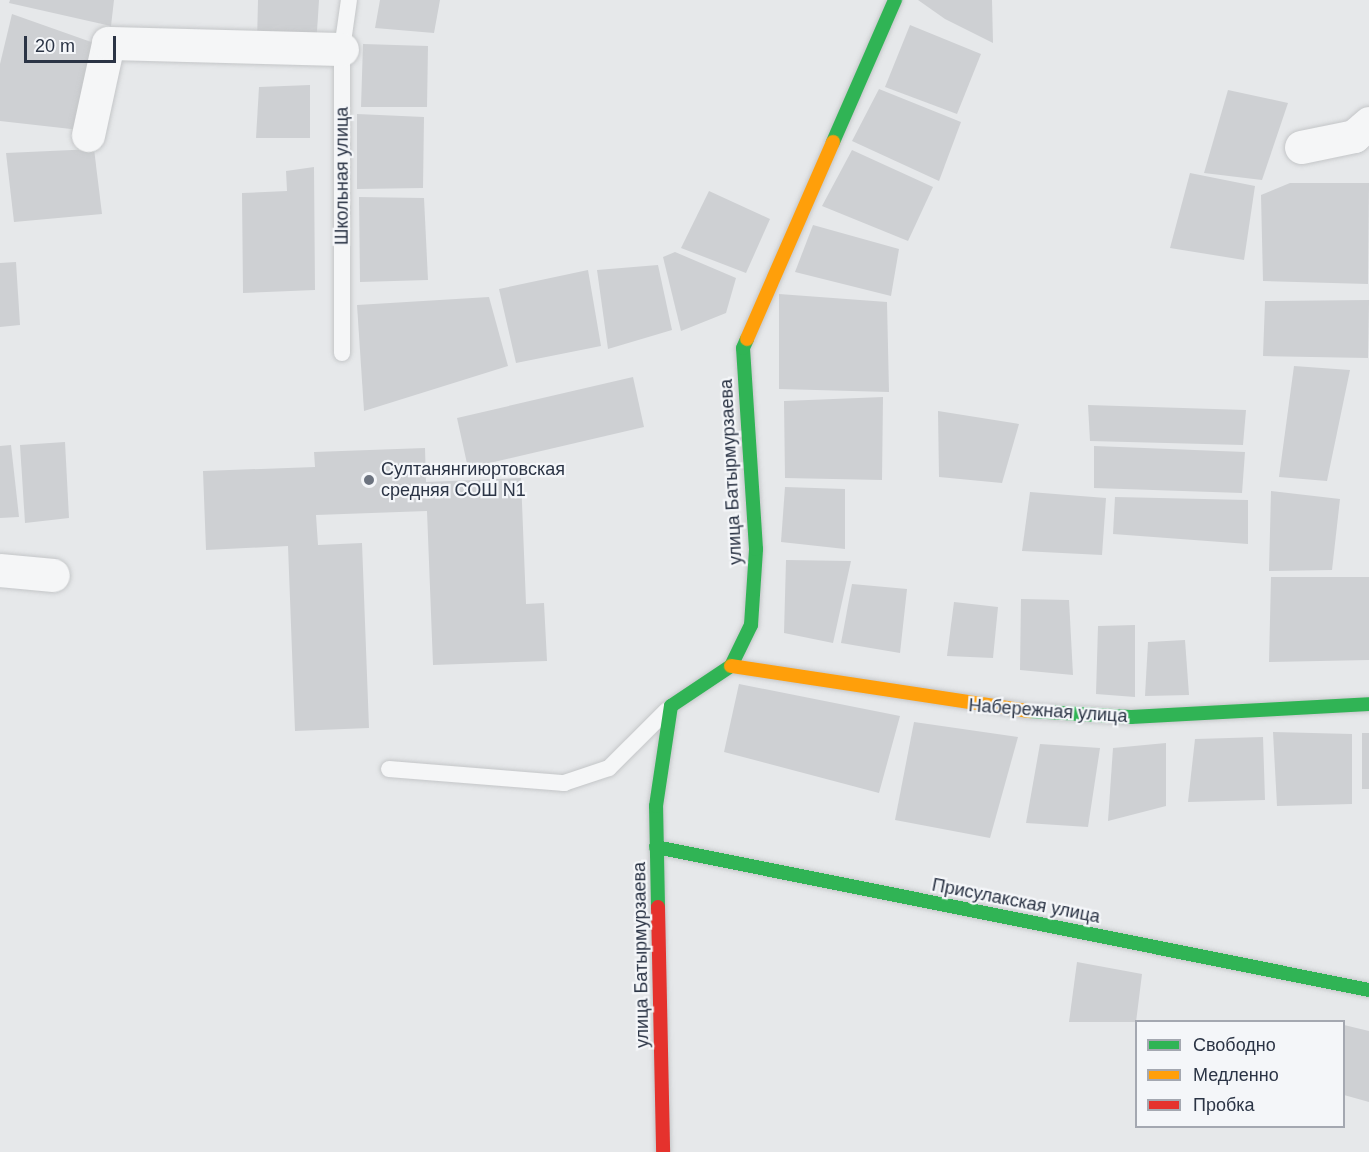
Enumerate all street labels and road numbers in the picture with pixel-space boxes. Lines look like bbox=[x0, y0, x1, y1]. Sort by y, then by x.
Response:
street label: Школьная улица bbox=[331, 107, 353, 245]
street label: улица Батырмурзаева bbox=[715, 379, 747, 565]
street label: Набережная улица bbox=[968, 695, 1128, 727]
street label: улица Батырмурзаева bbox=[629, 862, 653, 1048]
street label: Присулакская улица bbox=[930, 874, 1102, 928]

